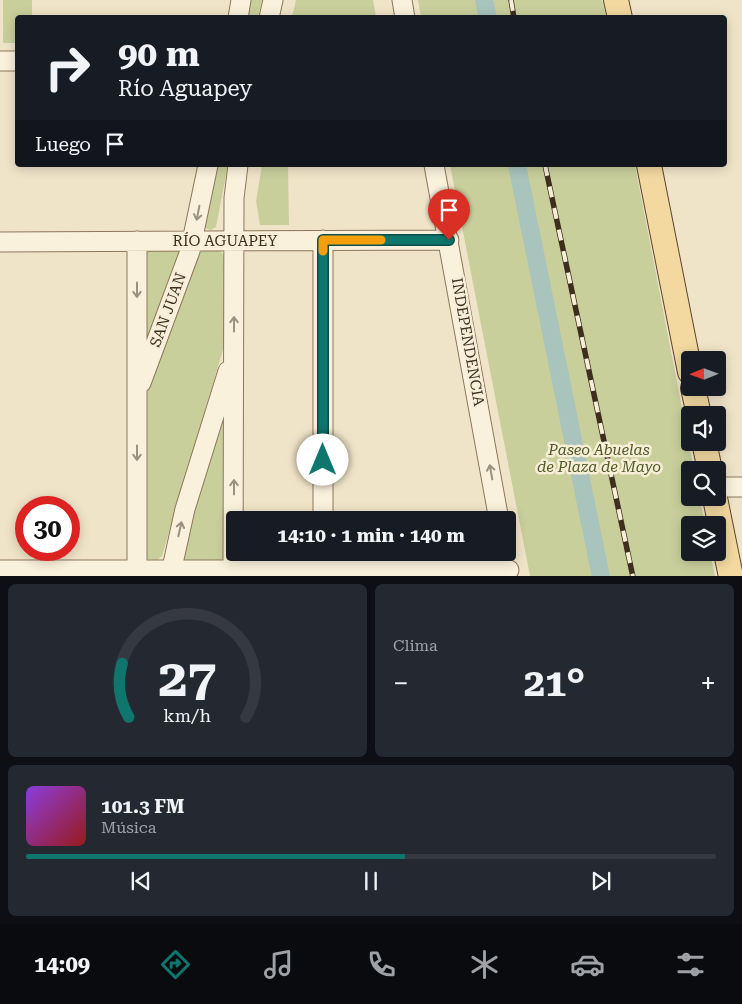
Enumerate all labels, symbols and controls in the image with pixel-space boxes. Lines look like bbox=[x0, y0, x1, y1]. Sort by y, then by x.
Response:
text: 90 m bbox=[118, 34, 200, 75]
icon: right bbox=[35, 35, 100, 100]
text: Río Aguapey bbox=[118, 76, 252, 101]
icon: arrive bbox=[101, 130, 129, 158]
text: Luego bbox=[35, 133, 91, 156]
pin bbox=[428, 189, 470, 240]
icon: arrive bbox=[435, 196, 463, 224]
one-way arrow bbox=[193, 204, 202, 220]
street label: RÍO AGUAPEY bbox=[173, 232, 278, 250]
street label: SAN JUAN bbox=[146, 270, 190, 350]
street label: INDEPENDENCIA bbox=[448, 276, 488, 408]
one-way arrow bbox=[132, 282, 142, 298]
one-way arrow bbox=[229, 316, 239, 332]
north arrow bbox=[681, 351, 726, 396]
map controls bbox=[681, 351, 726, 561]
button: sound bbox=[681, 406, 726, 451]
position arrow bbox=[296, 433, 348, 485]
park label: Paseo Abuelas de Plaza de Mayo bbox=[537, 441, 661, 476]
one-way arrow bbox=[132, 444, 142, 460]
button: search bbox=[681, 461, 726, 506]
one-way arrow bbox=[485, 464, 495, 480]
one-way arrow bbox=[229, 479, 238, 495]
speed limit sign: 30 bbox=[15, 496, 80, 561]
button: layers bbox=[681, 516, 726, 561]
one-way arrow bbox=[176, 521, 185, 537]
text: 14:10 · 1 min · 140 m bbox=[277, 524, 465, 547]
text: Clima bbox=[393, 636, 438, 655]
text: 27 bbox=[158, 648, 217, 709]
text: 21° bbox=[524, 661, 585, 705]
text: − bbox=[393, 667, 409, 700]
text: + bbox=[700, 667, 716, 700]
text: km/h bbox=[164, 705, 212, 726]
text: 101.3 FM bbox=[101, 795, 184, 818]
text: Música bbox=[101, 818, 156, 837]
icon: previous bbox=[127, 867, 155, 895]
icon: pause bbox=[357, 867, 385, 895]
icon: next bbox=[587, 867, 615, 895]
icon: directions bbox=[158, 947, 193, 982]
icon: music bbox=[261, 947, 296, 982]
icon: phone bbox=[364, 947, 399, 982]
icon: climate bbox=[467, 947, 502, 982]
icon: car bbox=[570, 947, 605, 982]
icon: filters bbox=[673, 947, 708, 982]
text: 14:09 bbox=[34, 952, 90, 977]

